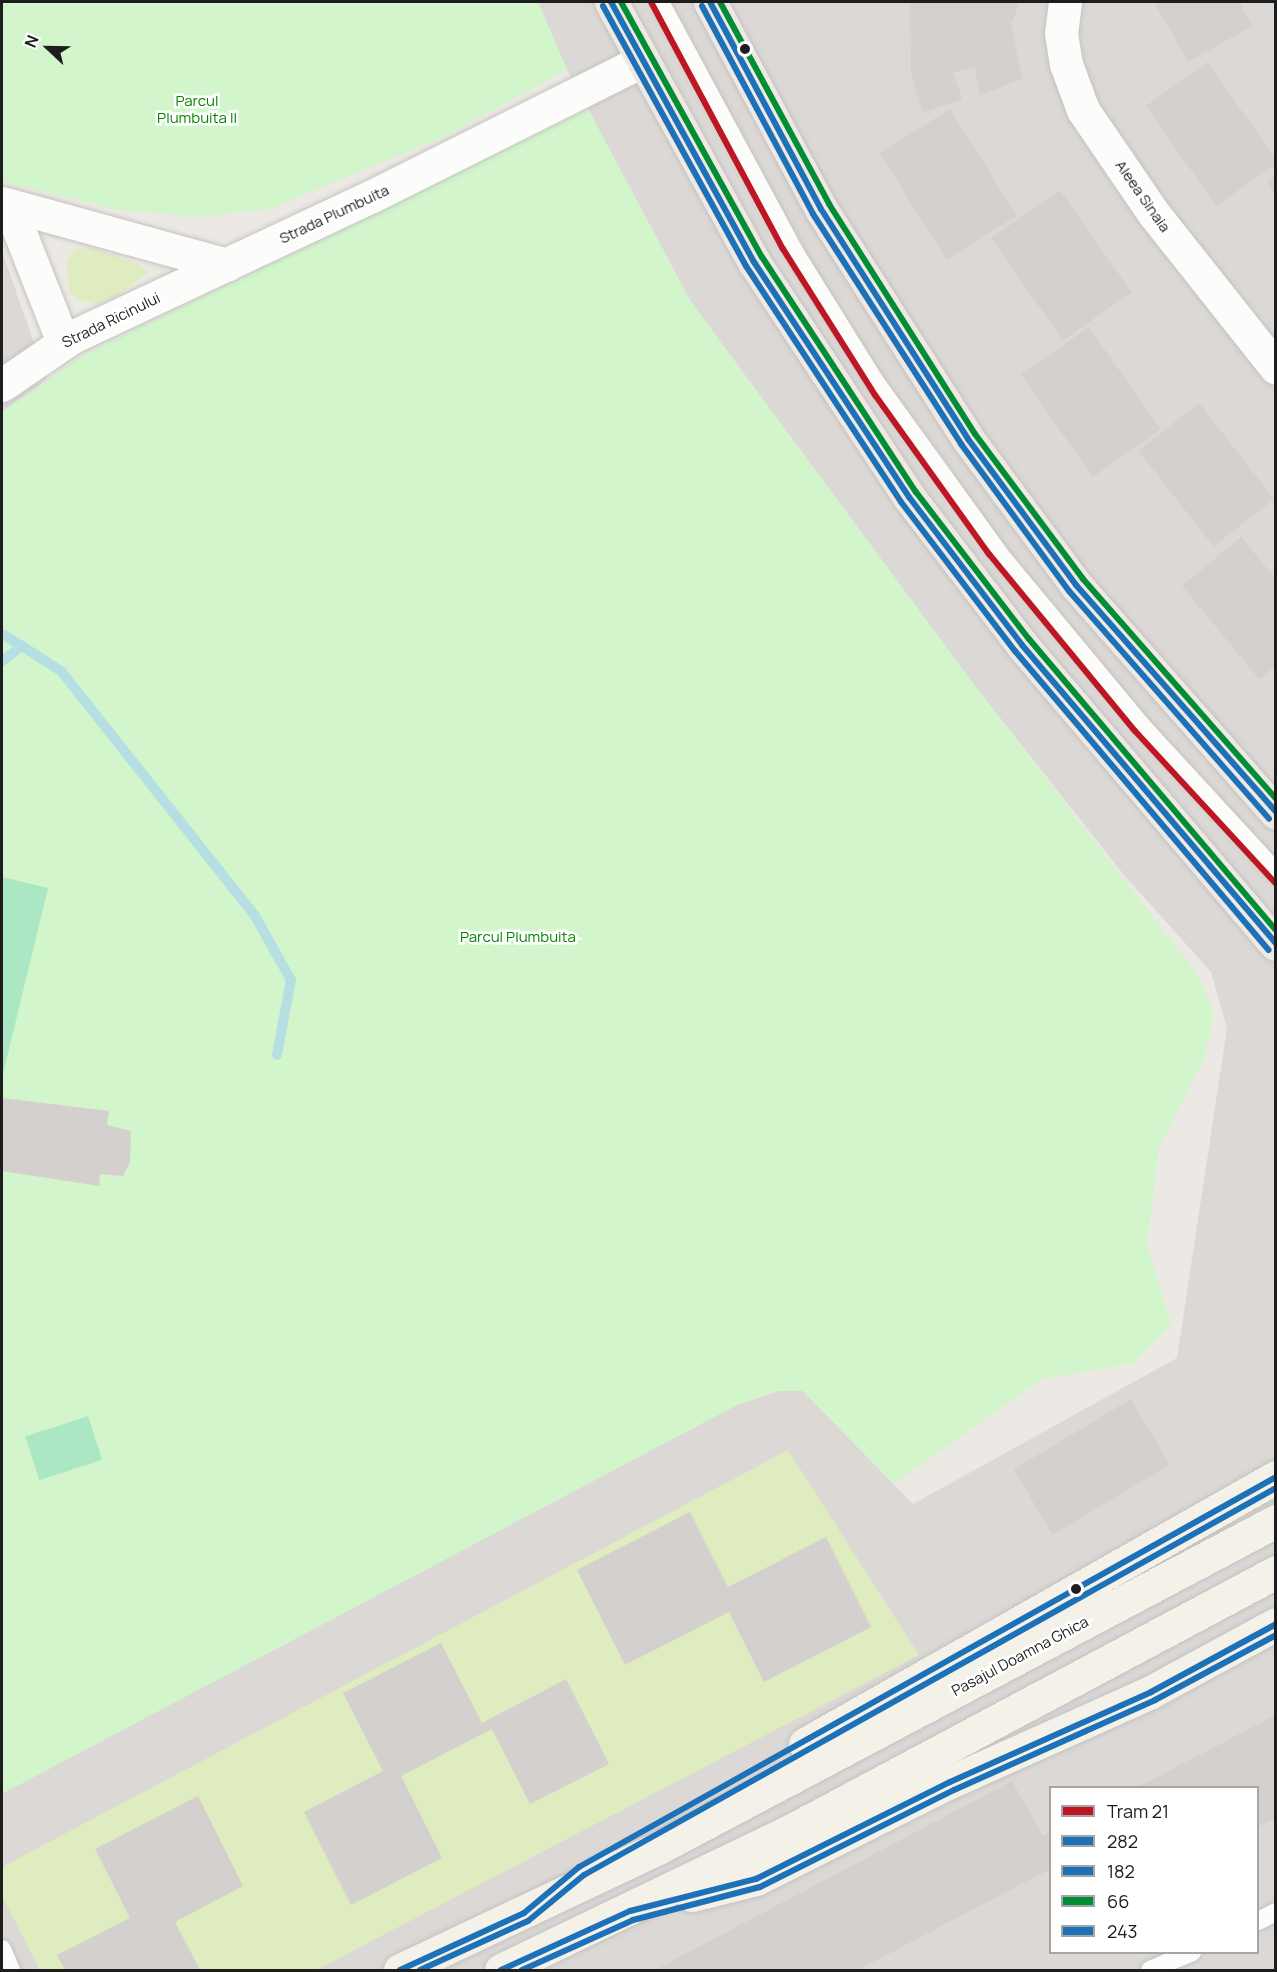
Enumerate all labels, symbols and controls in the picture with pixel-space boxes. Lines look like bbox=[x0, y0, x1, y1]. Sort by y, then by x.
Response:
north arrow bbox=[18, 18, 78, 78]
text: N bbox=[19, 32, 44, 51]
unlabelled marker bbox=[739, 43, 751, 55]
park label: Parcul Plumbuita II bbox=[157, 91, 237, 126]
street label: Aleea Sinaia bbox=[1112, 157, 1174, 235]
street label: Strada Plumbuita bbox=[276, 181, 392, 247]
street label: Strada Ricinului bbox=[59, 288, 163, 352]
park label: Parcul Plumbuita bbox=[460, 928, 576, 946]
unlabelled marker bbox=[1070, 1583, 1082, 1595]
street label: Pasajul Doamna Ghica bbox=[949, 1612, 1091, 1700]
legend bbox=[1049, 1786, 1259, 1954]
text: Tram 21 bbox=[1107, 1799, 1169, 1823]
text: 282 bbox=[1107, 1829, 1138, 1853]
text: 182 bbox=[1107, 1859, 1135, 1883]
text: 66 bbox=[1107, 1889, 1129, 1913]
text: 243 bbox=[1107, 1919, 1137, 1943]

